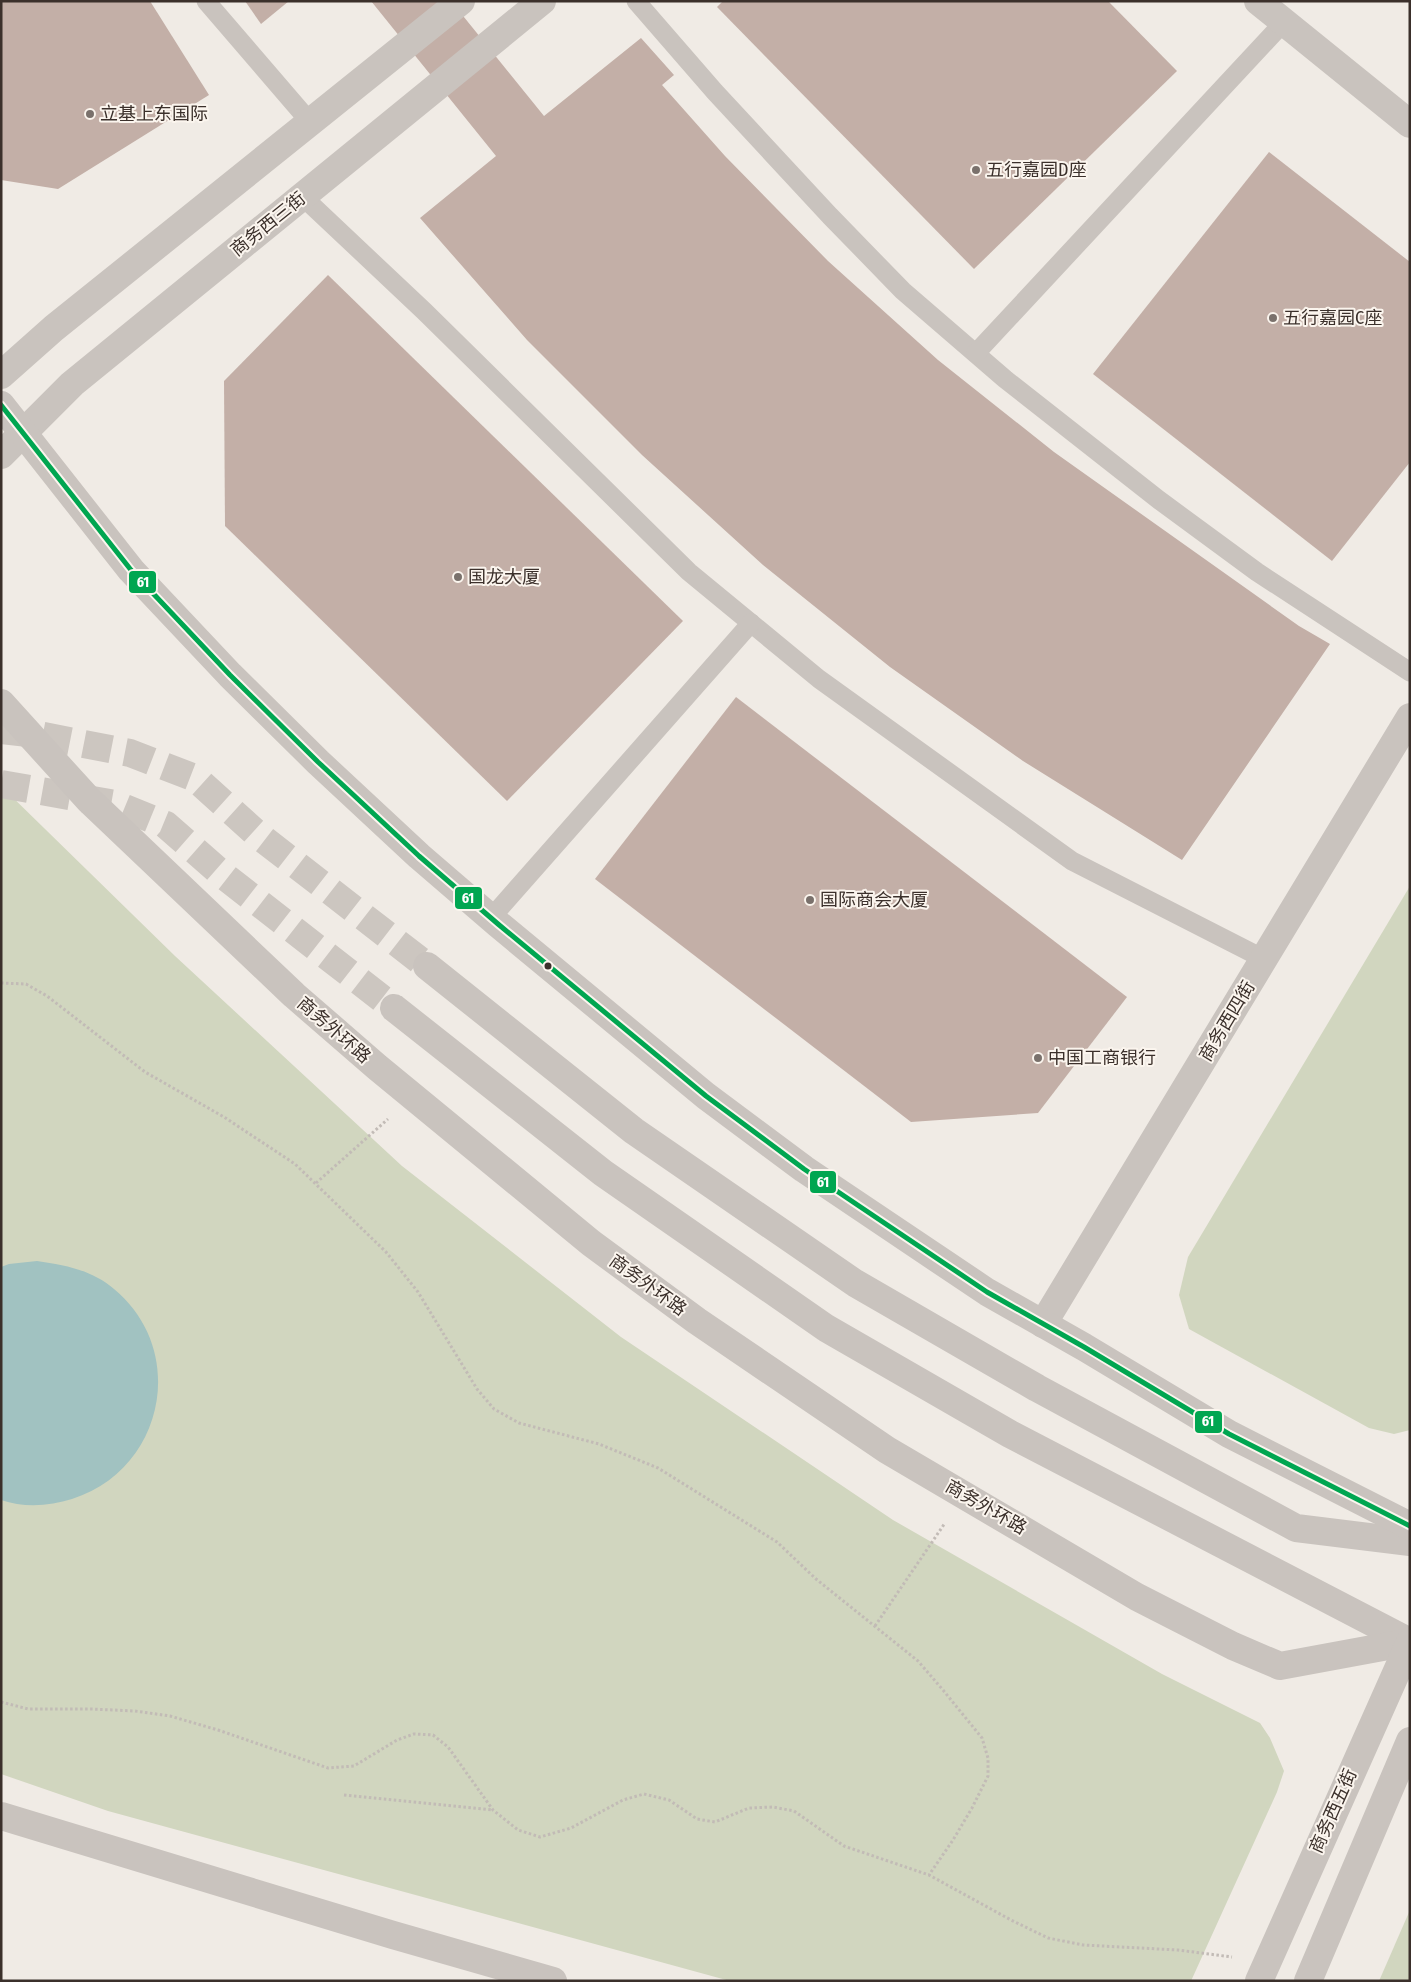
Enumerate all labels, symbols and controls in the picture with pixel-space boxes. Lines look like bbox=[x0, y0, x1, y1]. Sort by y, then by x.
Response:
place label: 立基上东国际 bbox=[100, 103, 208, 125]
marker: 立基上东国际 bbox=[84, 108, 96, 120]
place label: 五行嘉园D座 bbox=[986, 159, 1086, 181]
marker: 五行嘉园D座 bbox=[970, 164, 982, 176]
street label: 商务西三街 bbox=[226, 187, 310, 261]
place label: 五行嘉园C座 bbox=[1283, 307, 1382, 329]
marker: 五行嘉园C座 bbox=[1267, 312, 1279, 324]
place label: 国龙大厦 bbox=[468, 566, 540, 588]
line badge: 61 bbox=[128, 570, 157, 594]
marker: 国龙大厦 bbox=[452, 571, 464, 583]
text: 61 bbox=[137, 574, 149, 591]
line badge: 61 bbox=[454, 886, 483, 910]
place label: 国际商会大厦 bbox=[820, 889, 928, 911]
text: 61 bbox=[462, 890, 474, 907]
marker: 国际商会大厦 bbox=[804, 894, 816, 906]
unlabelled marker bbox=[543, 961, 553, 971]
street label: 商务西四街 bbox=[1194, 977, 1260, 1065]
street label: 商务外环路 bbox=[293, 992, 375, 1068]
place label: 中国工商银行 bbox=[1048, 1047, 1156, 1069]
marker: 中国工商银行 bbox=[1032, 1052, 1044, 1064]
line badge: 61 bbox=[809, 1170, 837, 1194]
text: 61 bbox=[817, 1174, 829, 1191]
street label: 商务外环路 bbox=[605, 1250, 691, 1320]
line badge: 61 bbox=[1194, 1410, 1223, 1434]
text: 61 bbox=[1202, 1413, 1214, 1430]
street label: 商务外环路 bbox=[942, 1475, 1030, 1539]
street label: 商务西五街 bbox=[1305, 1765, 1361, 1857]

